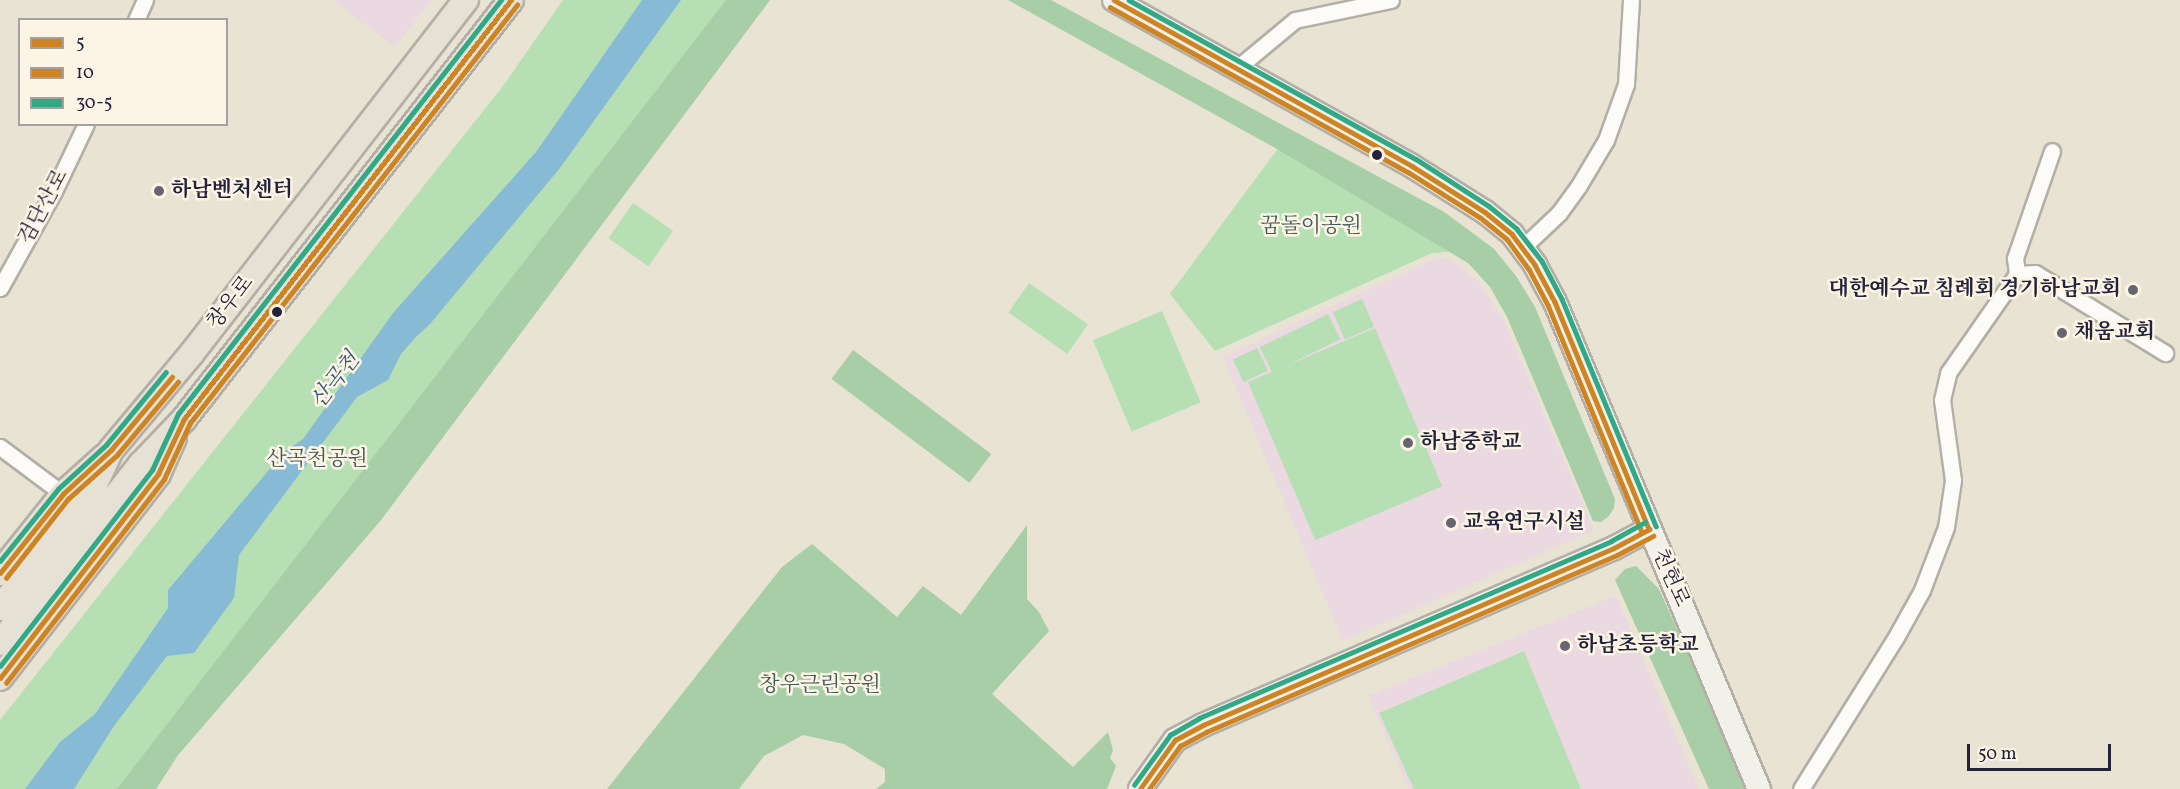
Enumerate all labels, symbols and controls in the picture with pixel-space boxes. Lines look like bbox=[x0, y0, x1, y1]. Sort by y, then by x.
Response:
legend bbox=[18, 18, 228, 126]
text: 5 bbox=[76, 31, 85, 56]
text: 10 bbox=[76, 61, 94, 86]
text: 30-5 bbox=[76, 91, 112, 116]
unlabelled marker bbox=[1371, 149, 1383, 161]
street label: 검단산로 bbox=[14, 165, 74, 249]
place label: 하남벤처센터 bbox=[171, 178, 293, 204]
marker: 하남벤처센터 bbox=[152, 184, 166, 198]
park label: 꿈돌이공원 bbox=[1260, 214, 1362, 240]
street label: 창우로 bbox=[202, 271, 260, 335]
place label: 대한예수교 침례회 경기하남교회 bbox=[1829, 277, 2121, 303]
marker: 대한예수교 침례회 경기하남교회 bbox=[2126, 283, 2140, 297]
unlabelled marker bbox=[271, 306, 283, 318]
place label: 채움교회 bbox=[2074, 320, 2155, 346]
marker: 채움교회 bbox=[2055, 326, 2069, 340]
water label: 산곡천 bbox=[306, 348, 366, 414]
place label: 하남중학교 bbox=[1420, 430, 1521, 456]
marker: 하남중학교 bbox=[1401, 436, 1415, 450]
park label: 산곡천공원 bbox=[266, 447, 368, 473]
place label: 교육연구시설 bbox=[1463, 510, 1585, 536]
marker: 교육연구시설 bbox=[1444, 516, 1458, 530]
street label: 천현로 bbox=[1646, 545, 1694, 611]
place label: 하남초등학교 bbox=[1577, 633, 1699, 659]
marker: 하남초등학교 bbox=[1558, 639, 1572, 653]
park label: 창우근린공원 bbox=[759, 673, 881, 699]
scale bar bbox=[1970, 732, 2114, 770]
text: 50 m bbox=[1978, 742, 2017, 767]

